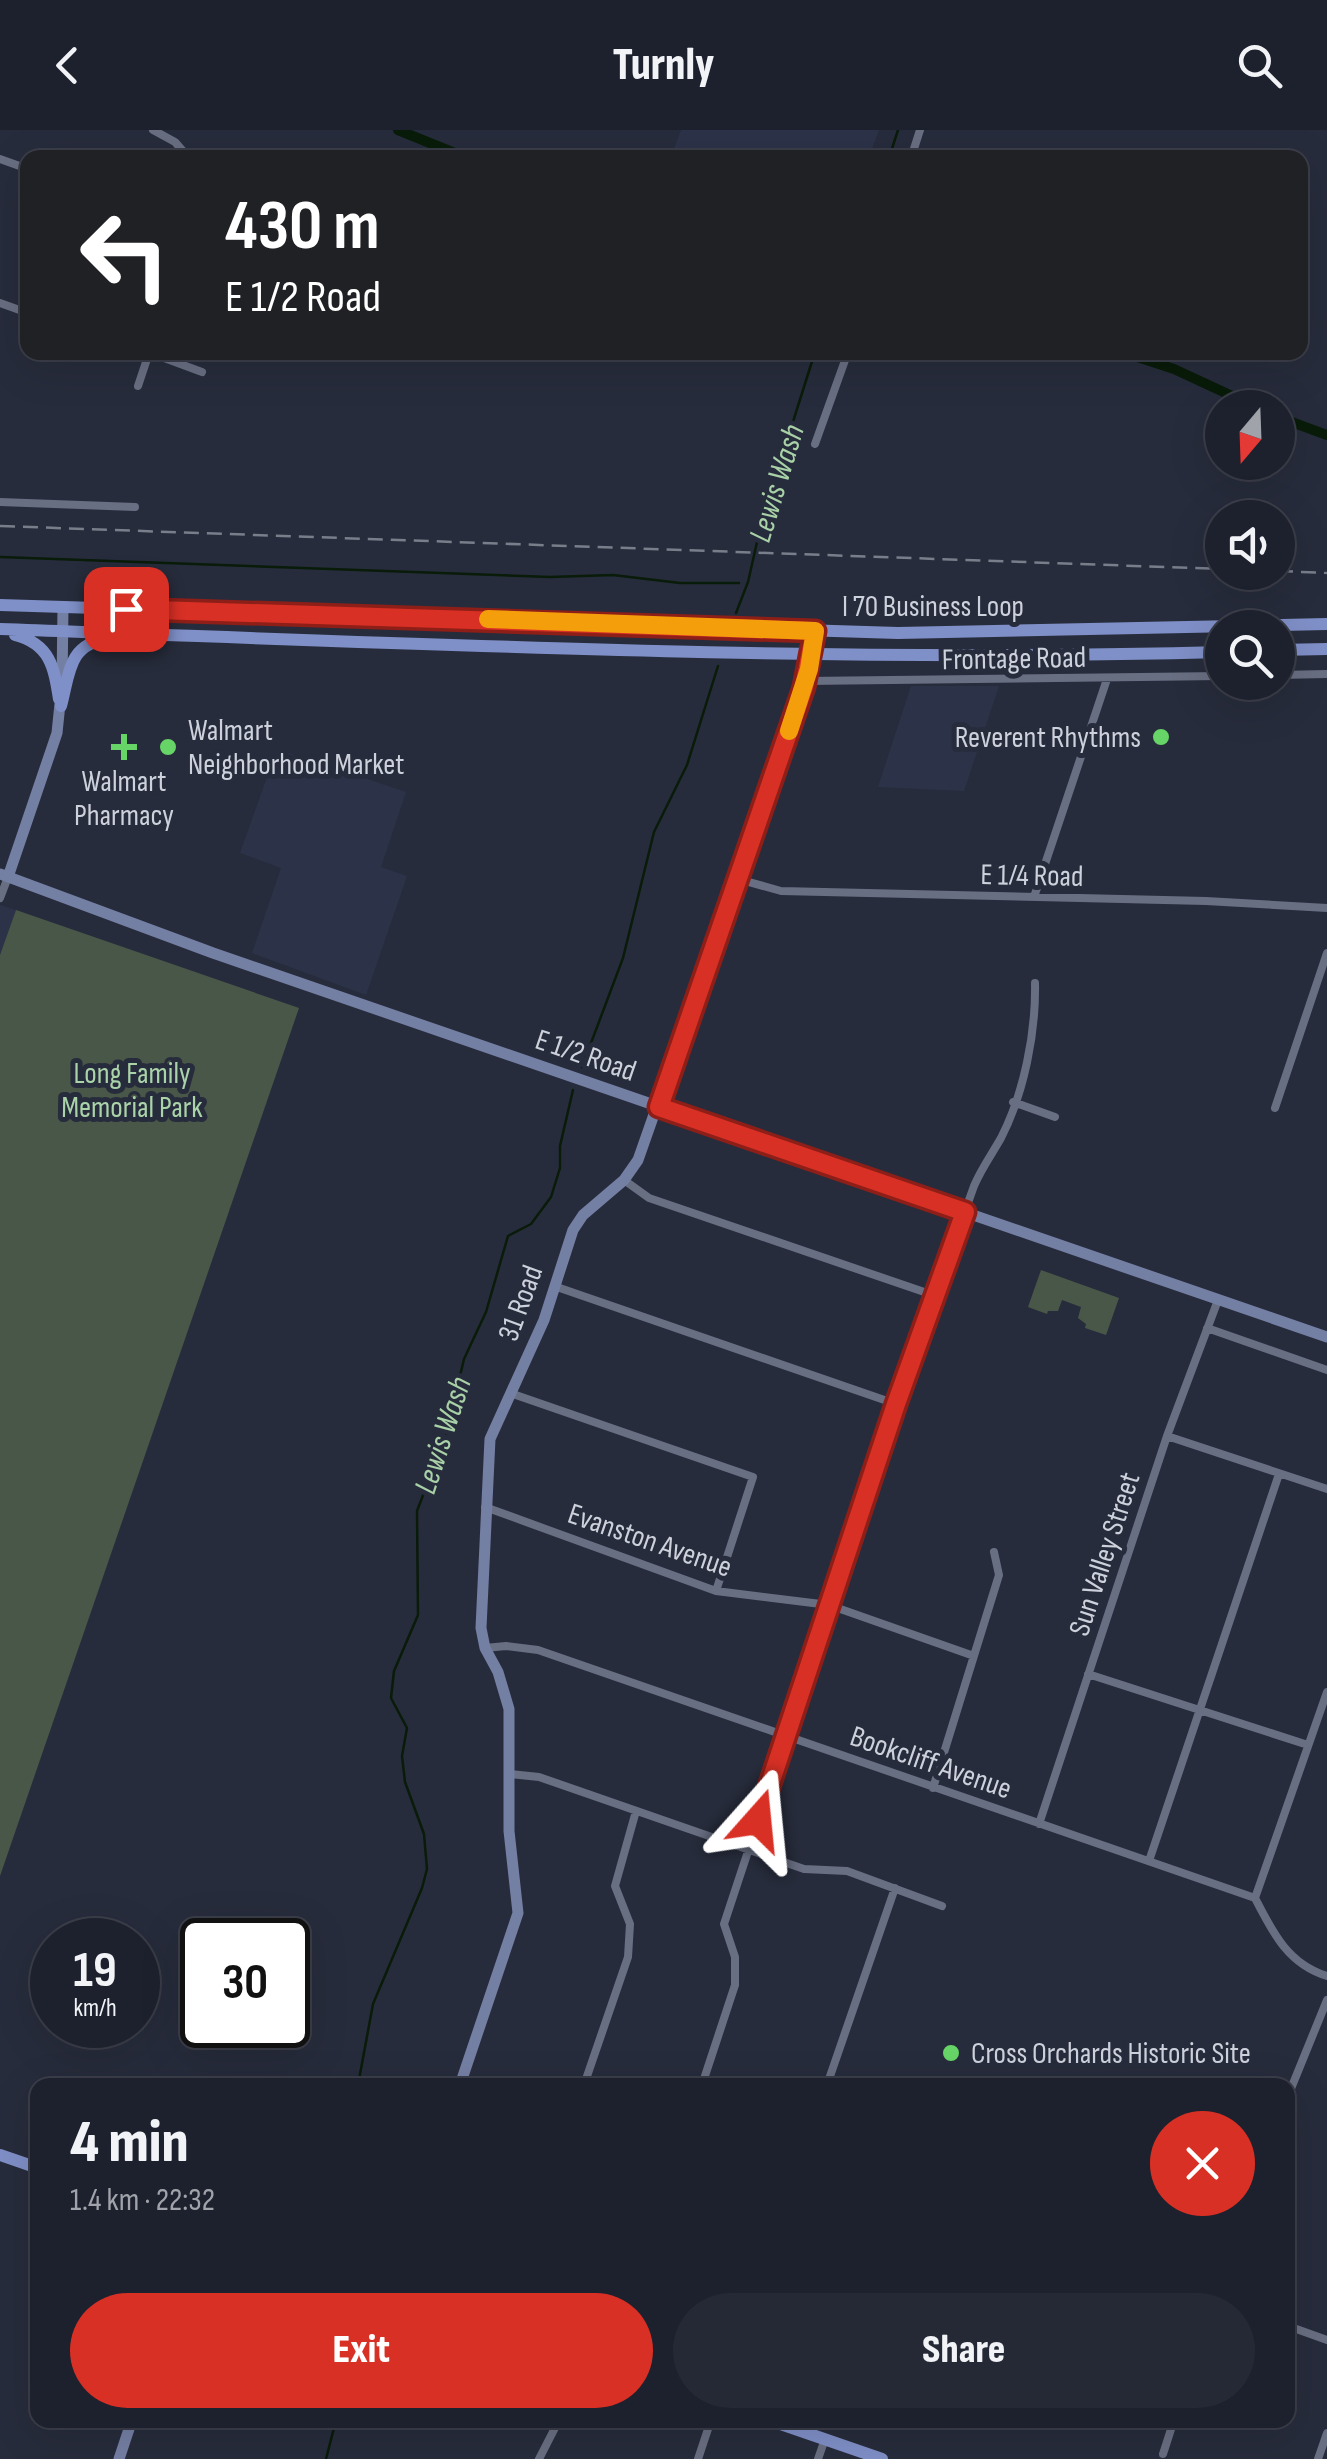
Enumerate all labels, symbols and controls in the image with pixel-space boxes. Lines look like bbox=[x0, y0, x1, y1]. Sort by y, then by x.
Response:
icon: back bbox=[40, 38, 95, 93]
text: Turnly bbox=[613, 38, 714, 93]
icon: search bbox=[1232, 38, 1287, 93]
text: 430 m bbox=[225, 185, 380, 269]
icon: left bbox=[60, 190, 190, 320]
text: E 1/2 Road bbox=[225, 270, 381, 325]
north arrow bbox=[1205, 390, 1295, 480]
map controls bbox=[1205, 390, 1295, 700]
water label: Lewis Wash bbox=[741, 420, 814, 547]
button: sound bbox=[1205, 500, 1295, 590]
pin bbox=[84, 567, 169, 652]
icon: arrive bbox=[99, 582, 154, 637]
street label: I 70 Business Loop bbox=[842, 589, 1024, 625]
button: search bbox=[1205, 610, 1295, 700]
street label: Frontage Road bbox=[942, 640, 1086, 678]
place label: Walmart Neighborhood Market bbox=[188, 713, 404, 783]
place label: Reverent Rhythms bbox=[955, 720, 1141, 756]
marker: Reverent Rhythms bbox=[1150, 726, 1172, 748]
marker: Walmart Pharmacy bbox=[113, 736, 135, 758]
marker: Walmart Neighborhood Market bbox=[157, 736, 179, 758]
place label: Walmart Pharmacy bbox=[74, 764, 174, 834]
street label: E 1/4 Road bbox=[980, 857, 1084, 895]
street label: E 1/2 Road bbox=[531, 1022, 641, 1090]
park label: Long Family Memorial Park bbox=[61, 1056, 203, 1126]
street label: 31 Road bbox=[491, 1261, 551, 1346]
water label: Lewis Wash bbox=[406, 1372, 481, 1499]
street label: Sun Valley Street bbox=[1062, 1468, 1148, 1641]
street label: Evanston Avenue bbox=[563, 1496, 736, 1586]
street label: Bookcliff Avenue bbox=[845, 1719, 1016, 1807]
position arrow bbox=[706, 1768, 810, 1872]
speed limit sign: 30 bbox=[180, 1918, 310, 2048]
text: 19 bbox=[73, 1941, 117, 2001]
text: km/h bbox=[73, 1993, 117, 2024]
place label: Cross Orchards Historic Site bbox=[971, 2036, 1251, 2072]
marker: Cross Orchards Historic Site bbox=[940, 2042, 962, 2064]
text: 4 min bbox=[70, 2107, 189, 2179]
button: close bbox=[1150, 2111, 1255, 2216]
text: 1.4 km · 22:32 bbox=[70, 2181, 215, 2220]
button: Exit bbox=[70, 2293, 653, 2408]
button: Share bbox=[673, 2293, 1255, 2408]

